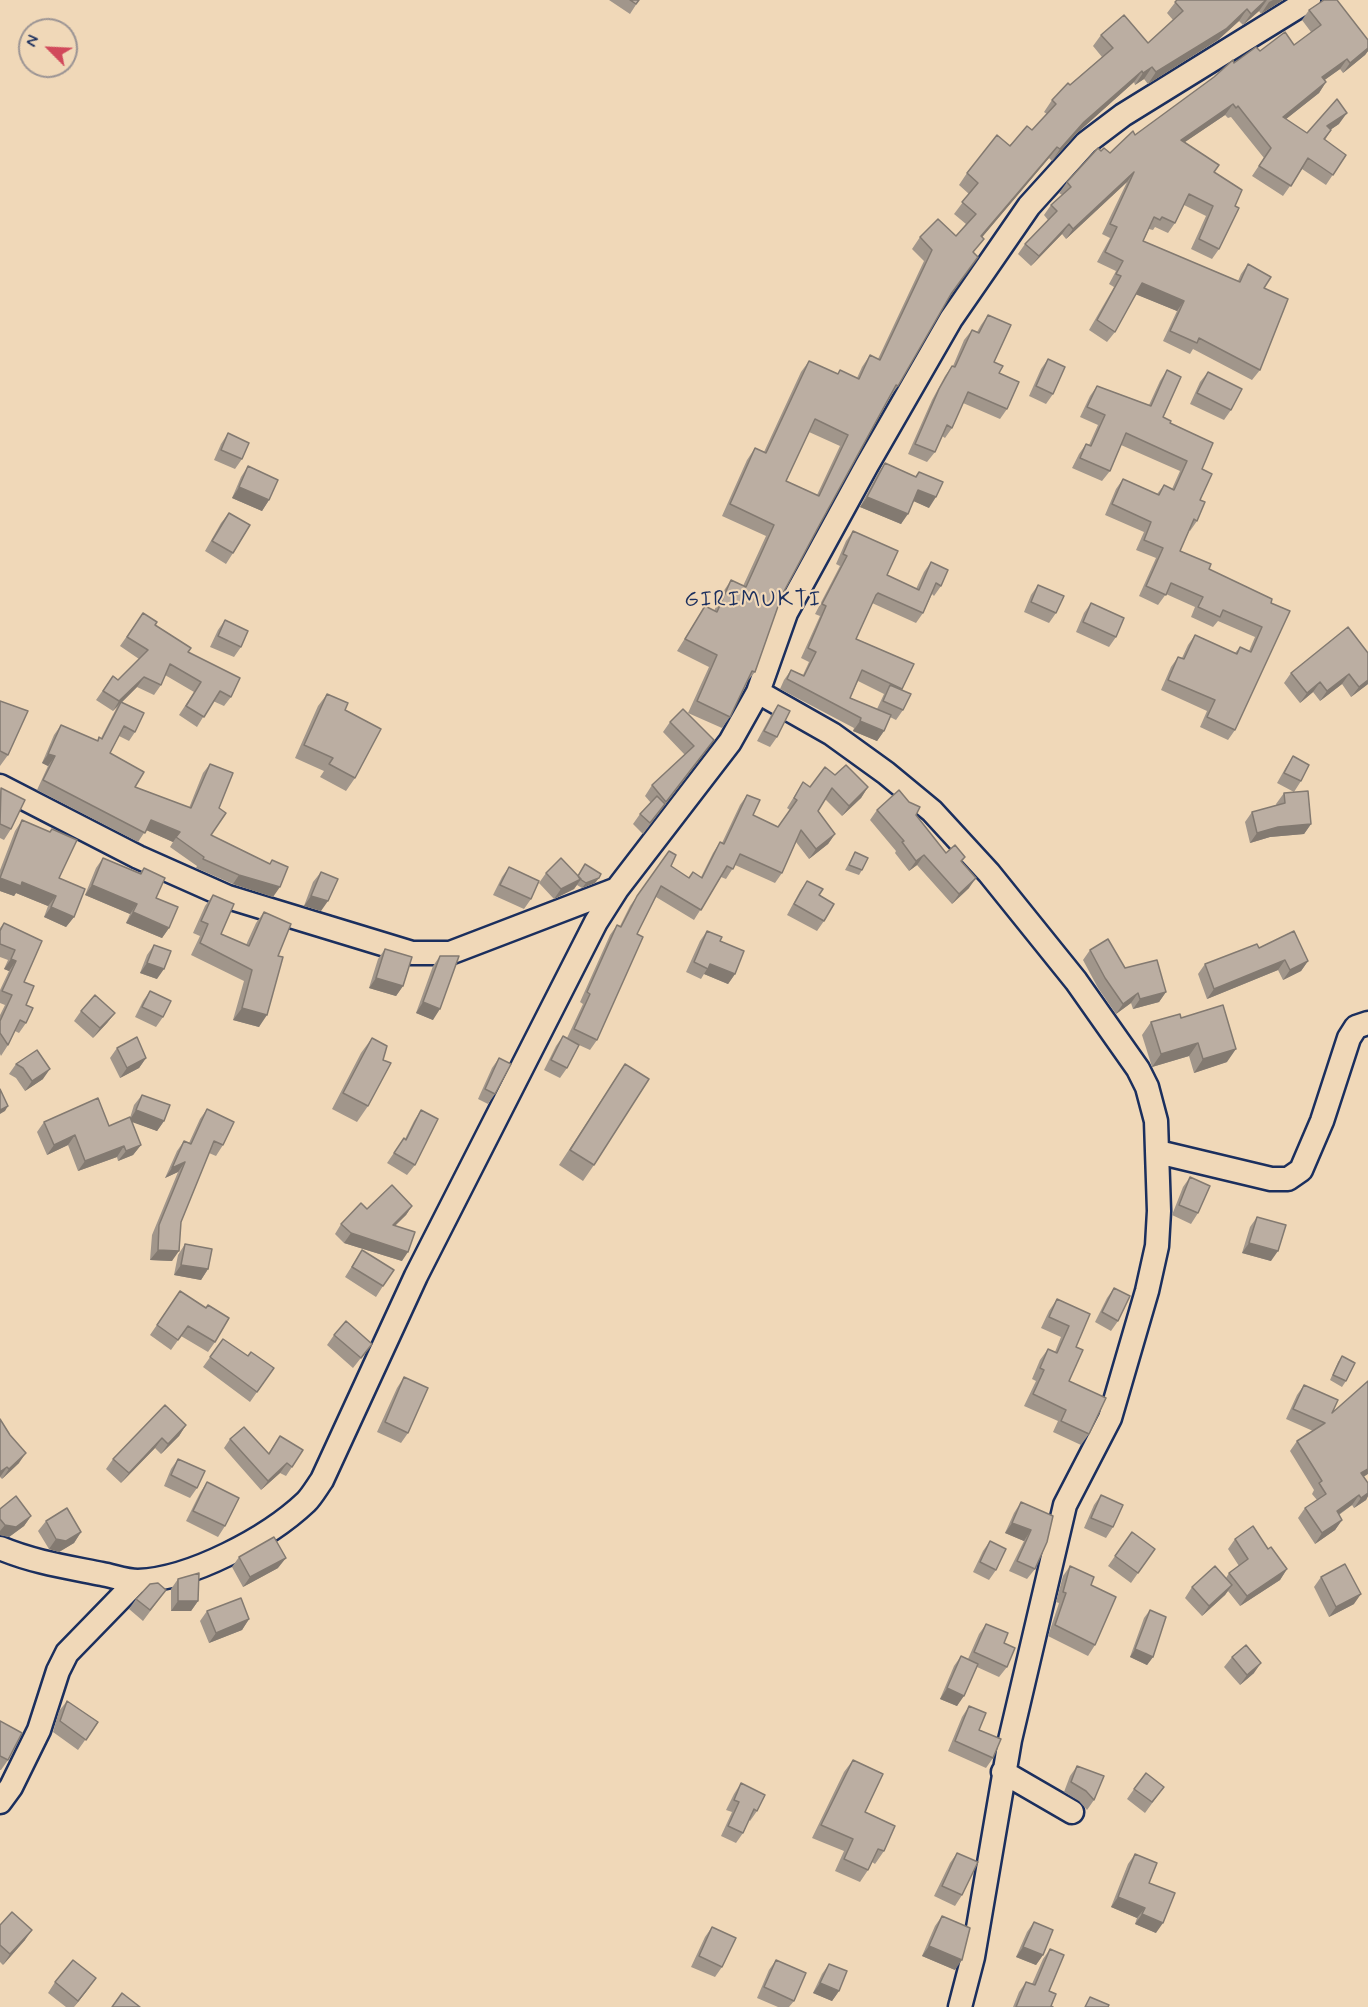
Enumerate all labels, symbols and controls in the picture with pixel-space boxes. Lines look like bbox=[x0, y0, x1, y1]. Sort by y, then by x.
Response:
north arrow bbox=[18, 18, 78, 78]
text: N bbox=[21, 32, 45, 50]
district label: GIRIMUKTI bbox=[684, 588, 822, 614]

